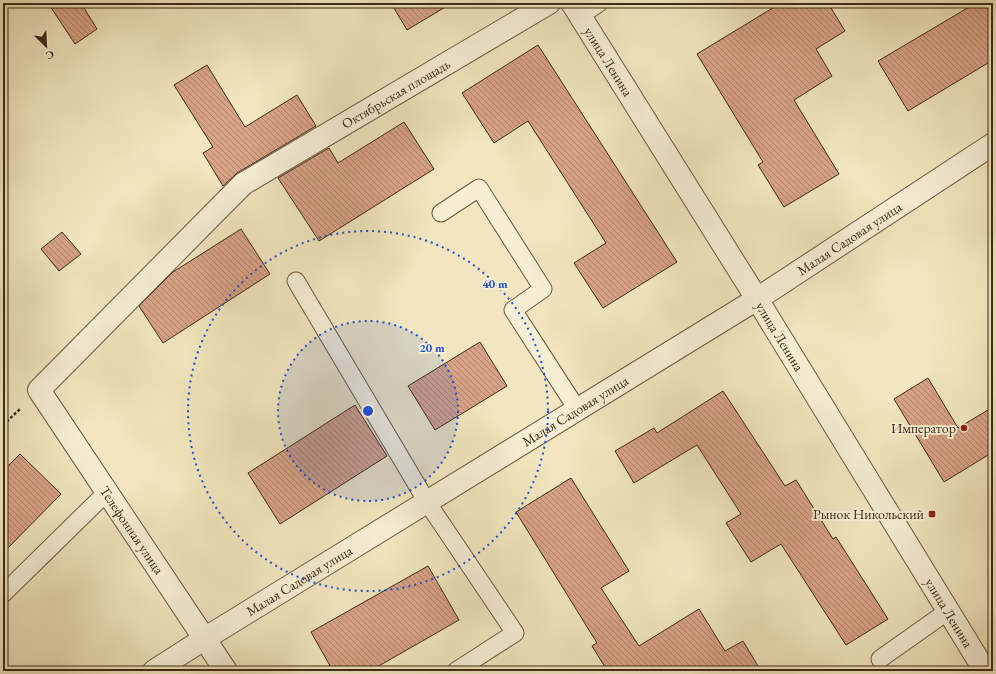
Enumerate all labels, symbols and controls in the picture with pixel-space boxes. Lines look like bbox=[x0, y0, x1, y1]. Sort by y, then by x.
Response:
street label: улица Ленина bbox=[580, 23, 637, 100]
north arrow bbox=[26, 26, 66, 66]
text: С bbox=[43, 47, 56, 63]
street label: Октябрьская площадь bbox=[338, 54, 454, 133]
street label: Малая Садовая улица bbox=[794, 197, 905, 279]
text: 40 m bbox=[482, 276, 508, 292]
street label: улица Ленина bbox=[752, 298, 808, 375]
text: 20 m bbox=[419, 340, 445, 356]
street label: Малая Садовая улица bbox=[519, 371, 632, 450]
centre of rings bbox=[361, 404, 375, 418]
place label: Император bbox=[891, 419, 956, 437]
marker: Император bbox=[959, 423, 969, 433]
street label: Телефонная улица bbox=[96, 482, 168, 578]
place label: Рынок Никольский bbox=[813, 505, 925, 523]
marker: Рынок Никольский bbox=[927, 509, 937, 519]
street label: Малая Садовая улица bbox=[243, 541, 356, 620]
street label: улица Ленина bbox=[921, 575, 978, 651]

